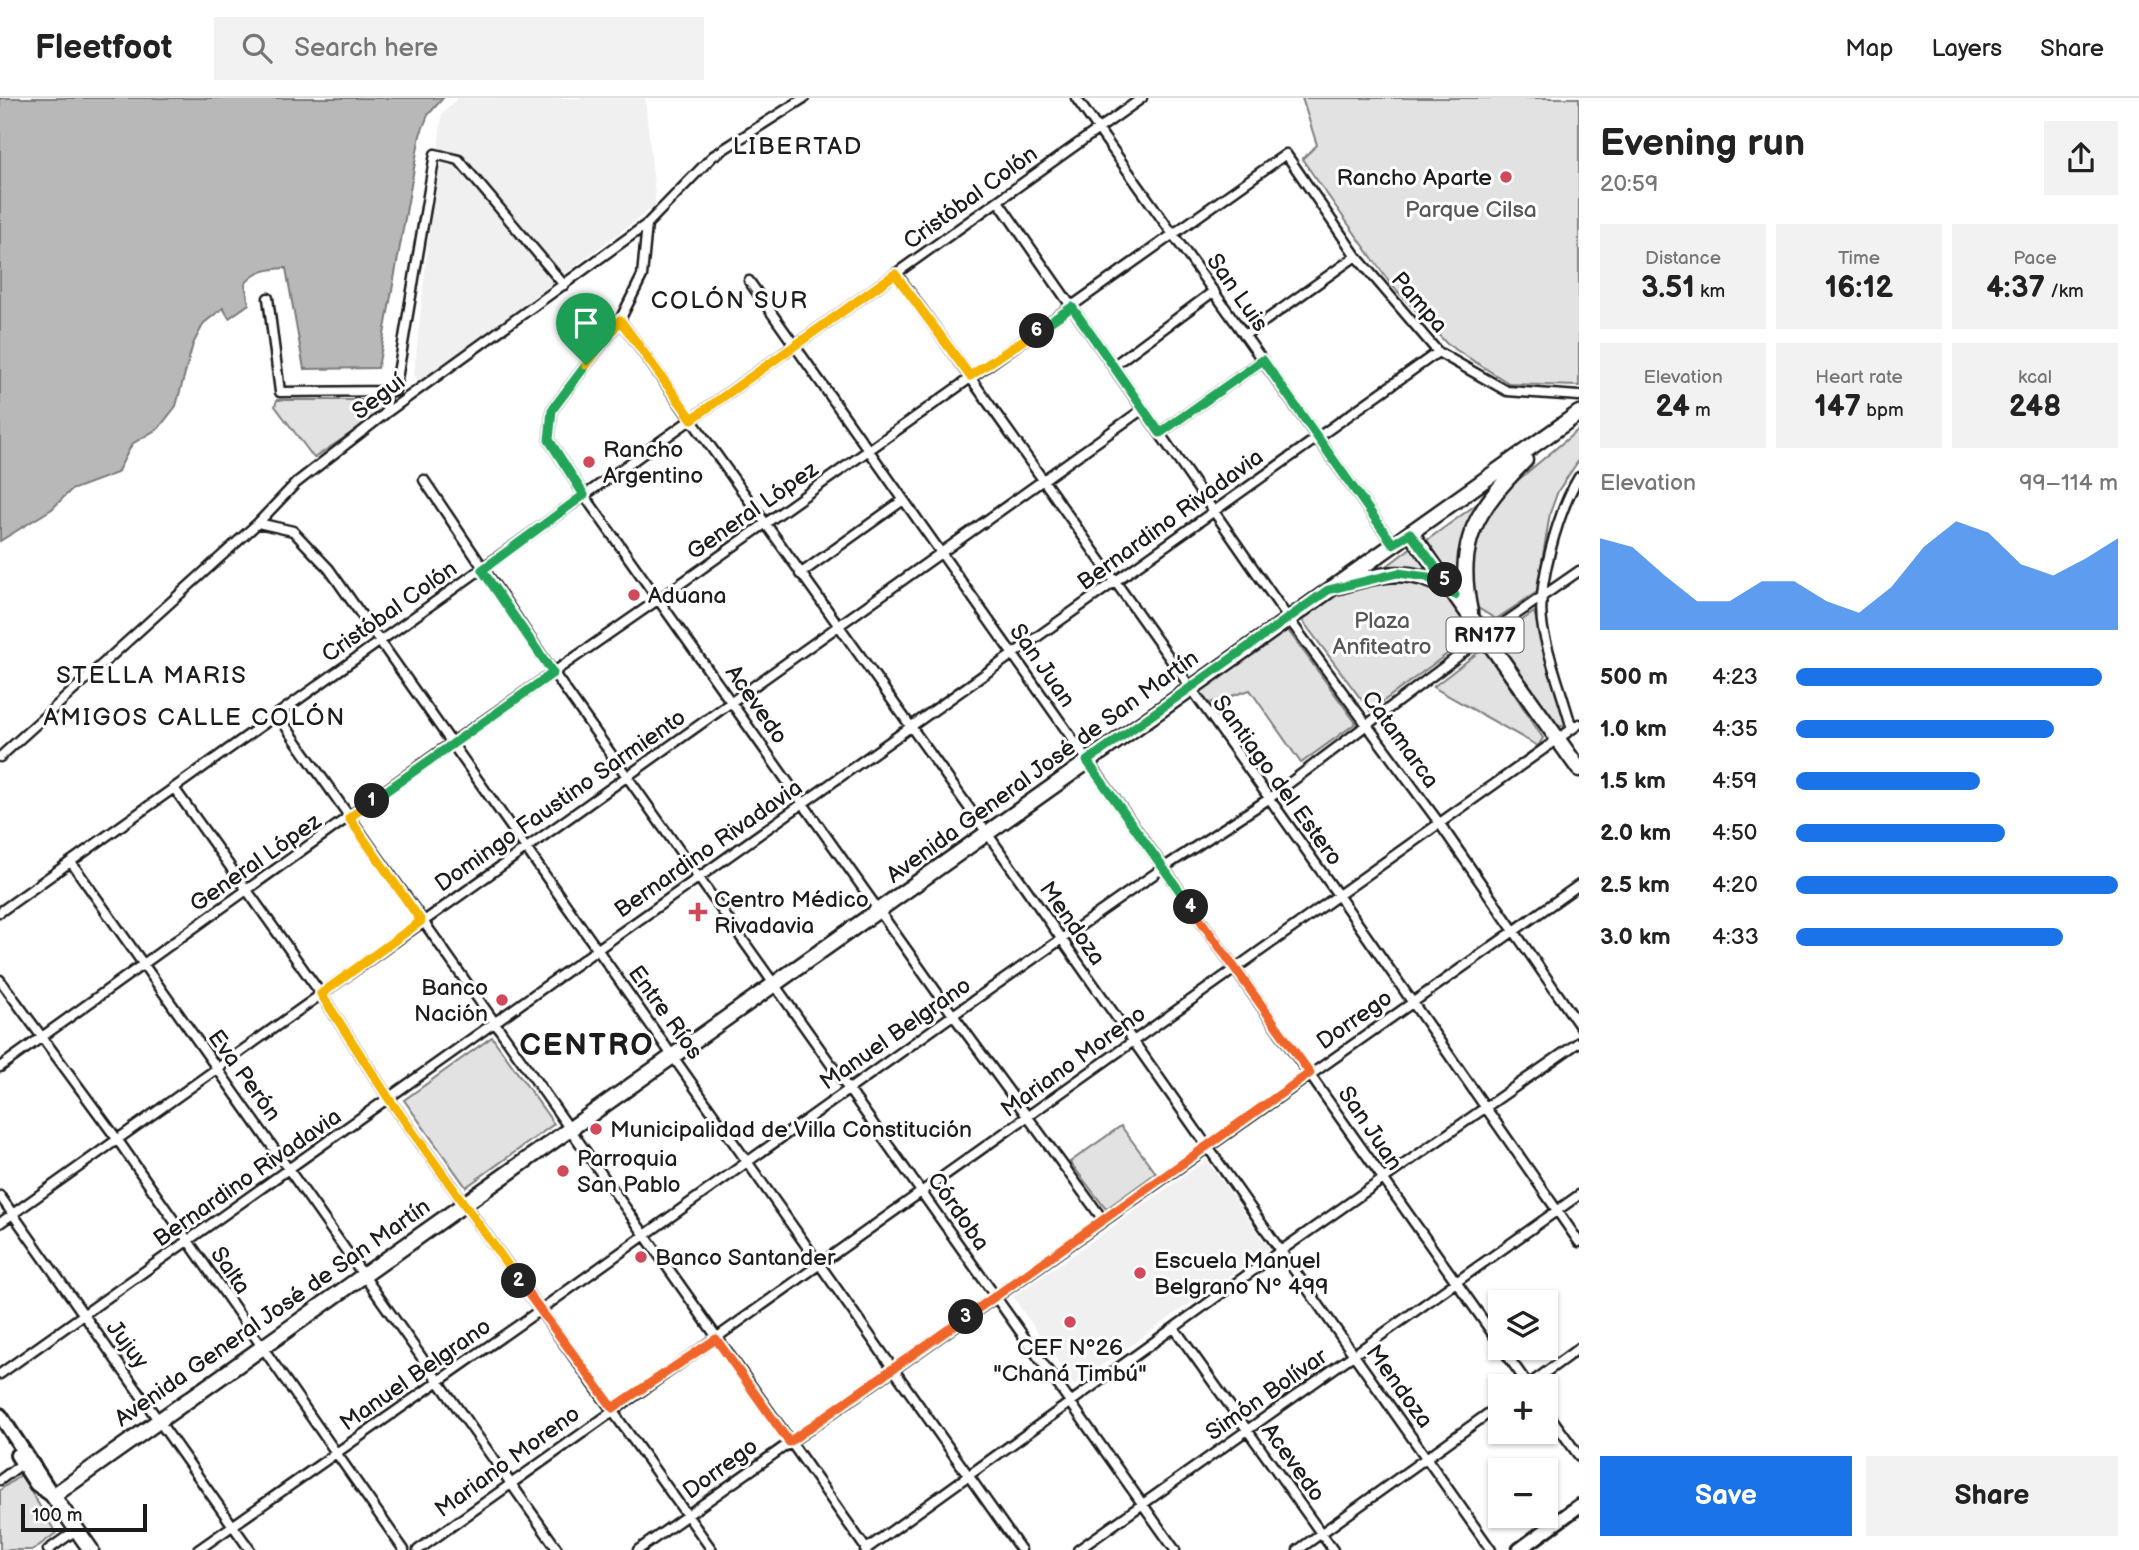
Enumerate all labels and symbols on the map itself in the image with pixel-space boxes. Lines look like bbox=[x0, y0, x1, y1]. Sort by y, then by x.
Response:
district label: LIBERTAD bbox=[733, 132, 863, 161]
street label: Cristóbal Colón bbox=[898, 140, 1043, 256]
place label: Rancho Aparte bbox=[1336, 164, 1492, 192]
marker: Rancho Aparte bbox=[1498, 169, 1514, 185]
park label: Parque Cilsa bbox=[1405, 196, 1537, 224]
street label: San Luis bbox=[1200, 248, 1274, 337]
street label: Pampa bbox=[1385, 266, 1453, 339]
district label: COLÓN SUR bbox=[651, 285, 809, 315]
pin bbox=[556, 293, 616, 365]
pin: 6 bbox=[1020, 314, 1054, 348]
street label: Seguí bbox=[347, 368, 411, 426]
place label: Rancho Argentino bbox=[603, 436, 703, 490]
street label: Bernardino Rivadavia bbox=[1072, 443, 1269, 597]
marker: Rancho Argentino bbox=[581, 454, 597, 470]
street label: General López bbox=[682, 455, 824, 566]
street label: Cristóbal Colón bbox=[317, 555, 463, 669]
pin: 5 bbox=[1428, 562, 1462, 598]
place label: Aduana bbox=[648, 582, 727, 610]
marker: Aduana bbox=[626, 587, 642, 603]
park label: Plaza Anfiteatro bbox=[1332, 607, 1432, 661]
street label: San Juan bbox=[1003, 618, 1081, 713]
road number: RN177 bbox=[1446, 618, 1524, 652]
street label: Avenida General José de San Martín bbox=[881, 644, 1204, 889]
street label: Acevedo bbox=[719, 660, 793, 749]
district label: STELLA MARIS bbox=[56, 661, 248, 690]
street label: Catamarca bbox=[1355, 685, 1445, 794]
street label: Santiago del Estero bbox=[1206, 690, 1348, 871]
district label: AMIGOS CALLE COLÓN bbox=[44, 702, 346, 732]
street label: Domingo Faustino Sarmiento bbox=[430, 703, 691, 898]
street label: Bernardino Rivadavia bbox=[609, 773, 808, 924]
pin: 1 bbox=[354, 784, 390, 818]
street label: General López bbox=[185, 807, 327, 918]
street label: Mendoza bbox=[1033, 876, 1111, 971]
place label: Centro Médico Rivadavia bbox=[714, 886, 869, 940]
pin: 4 bbox=[1174, 890, 1208, 924]
marker: Centro Médico Rivadavia bbox=[688, 902, 708, 922]
street label: Entre Ríos bbox=[622, 960, 709, 1065]
street label: Manuel Belgrano bbox=[815, 971, 977, 1096]
place label: Banco Nación bbox=[414, 974, 488, 1028]
street label: Dorrego bbox=[1311, 984, 1398, 1056]
marker: Banco Nación bbox=[494, 992, 510, 1008]
street label: Mariano Moreno bbox=[996, 1000, 1151, 1124]
street label: Eva Perón bbox=[202, 1024, 287, 1127]
district label: CENTRO bbox=[520, 1028, 654, 1064]
street label: San Juan bbox=[1332, 1081, 1409, 1176]
street label: Bernardino Rivadavia bbox=[148, 1102, 347, 1253]
place label: Municipalidad de Villa Constitución bbox=[610, 1116, 972, 1144]
marker: Municipalidad de Villa Constitución bbox=[588, 1121, 604, 1137]
place label: Parroquia San Pablo bbox=[577, 1145, 681, 1199]
marker: Parroquia San Pablo bbox=[555, 1163, 571, 1179]
street label: Córdoba bbox=[921, 1167, 995, 1256]
street label: Avenida General José de San Martín bbox=[109, 1193, 436, 1433]
street label: Salta bbox=[204, 1241, 256, 1300]
place label: Banco Santander bbox=[655, 1244, 836, 1272]
place label: Escuela Manuel Belgrano Nº 499 bbox=[1154, 1247, 1329, 1301]
marker: Banco Santander bbox=[633, 1249, 649, 1265]
pin: 2 bbox=[502, 1264, 536, 1298]
marker: Escuela Manuel Belgrano Nº 499 bbox=[1132, 1265, 1148, 1281]
pin: 3 bbox=[948, 1300, 984, 1334]
street label: Manuel Belgrano bbox=[335, 1312, 497, 1437]
marker: CEF Nº26 "Chaná Timbú" bbox=[1062, 1314, 1078, 1330]
street label: Jujuy bbox=[100, 1315, 155, 1375]
place label: CEF Nº26 "Chaná Timbú" bbox=[993, 1334, 1147, 1388]
street label: Mendoza bbox=[1360, 1339, 1439, 1434]
street label: Simón Bolívar bbox=[1200, 1342, 1333, 1447]
street label: Mariano Moreno bbox=[430, 1400, 585, 1524]
street label: Acevedo bbox=[1255, 1418, 1331, 1507]
street label: Dorrego bbox=[678, 1432, 763, 1505]
scale bar bbox=[21, 1501, 147, 1533]

